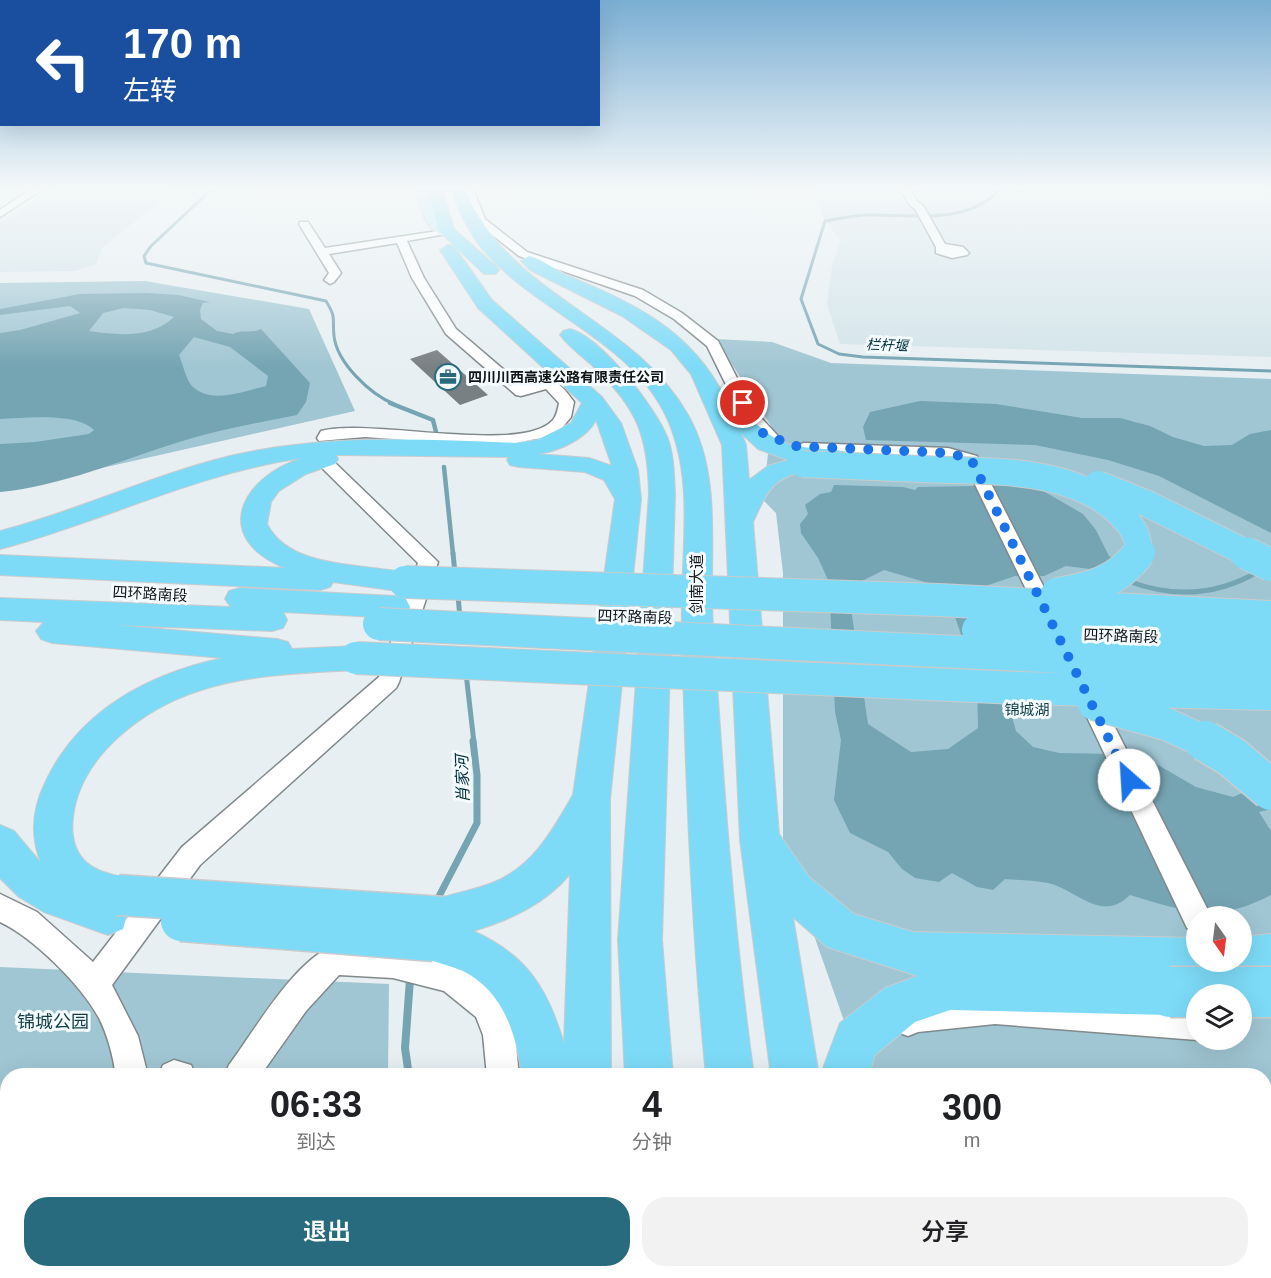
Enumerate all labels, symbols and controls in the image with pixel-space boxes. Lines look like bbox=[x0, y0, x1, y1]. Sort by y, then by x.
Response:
text: 170 m bbox=[123, 20, 242, 67]
icon: left bbox=[24, 24, 102, 102]
text: 左转 bbox=[123, 76, 177, 106]
water label: 栏杆堰 bbox=[866, 336, 910, 354]
office icon: 四川川西高速公路有限责任公司 bbox=[433, 362, 463, 392]
place label: 四川川西高速公路有限责任公司 bbox=[468, 369, 664, 385]
pin bbox=[717, 377, 768, 428]
icon: arrive bbox=[726, 386, 759, 419]
street label: 剑南大道 bbox=[688, 554, 705, 614]
street label: 四环路南段 bbox=[112, 583, 188, 604]
street label: 四环路南段 bbox=[597, 607, 673, 626]
street label: 四环路南段 bbox=[1083, 626, 1159, 645]
park label: 锦城湖 bbox=[1004, 701, 1050, 718]
position arrow bbox=[1097, 748, 1161, 812]
water label: 肖家河 bbox=[453, 752, 472, 803]
north arrow bbox=[1186, 906, 1252, 972]
map controls bbox=[1186, 906, 1252, 1050]
button: layers bbox=[1186, 984, 1252, 1050]
park label: 锦城公园 bbox=[17, 1012, 89, 1032]
text: 06:33 bbox=[270, 1084, 362, 1125]
text: 4 bbox=[642, 1084, 662, 1125]
text: 300 bbox=[942, 1087, 1002, 1128]
text: m bbox=[964, 1129, 980, 1151]
text: 到达 bbox=[296, 1131, 336, 1153]
text: 分钟 bbox=[632, 1131, 672, 1153]
button: 退出 bbox=[24, 1197, 630, 1266]
button: 分享 bbox=[642, 1197, 1248, 1266]

